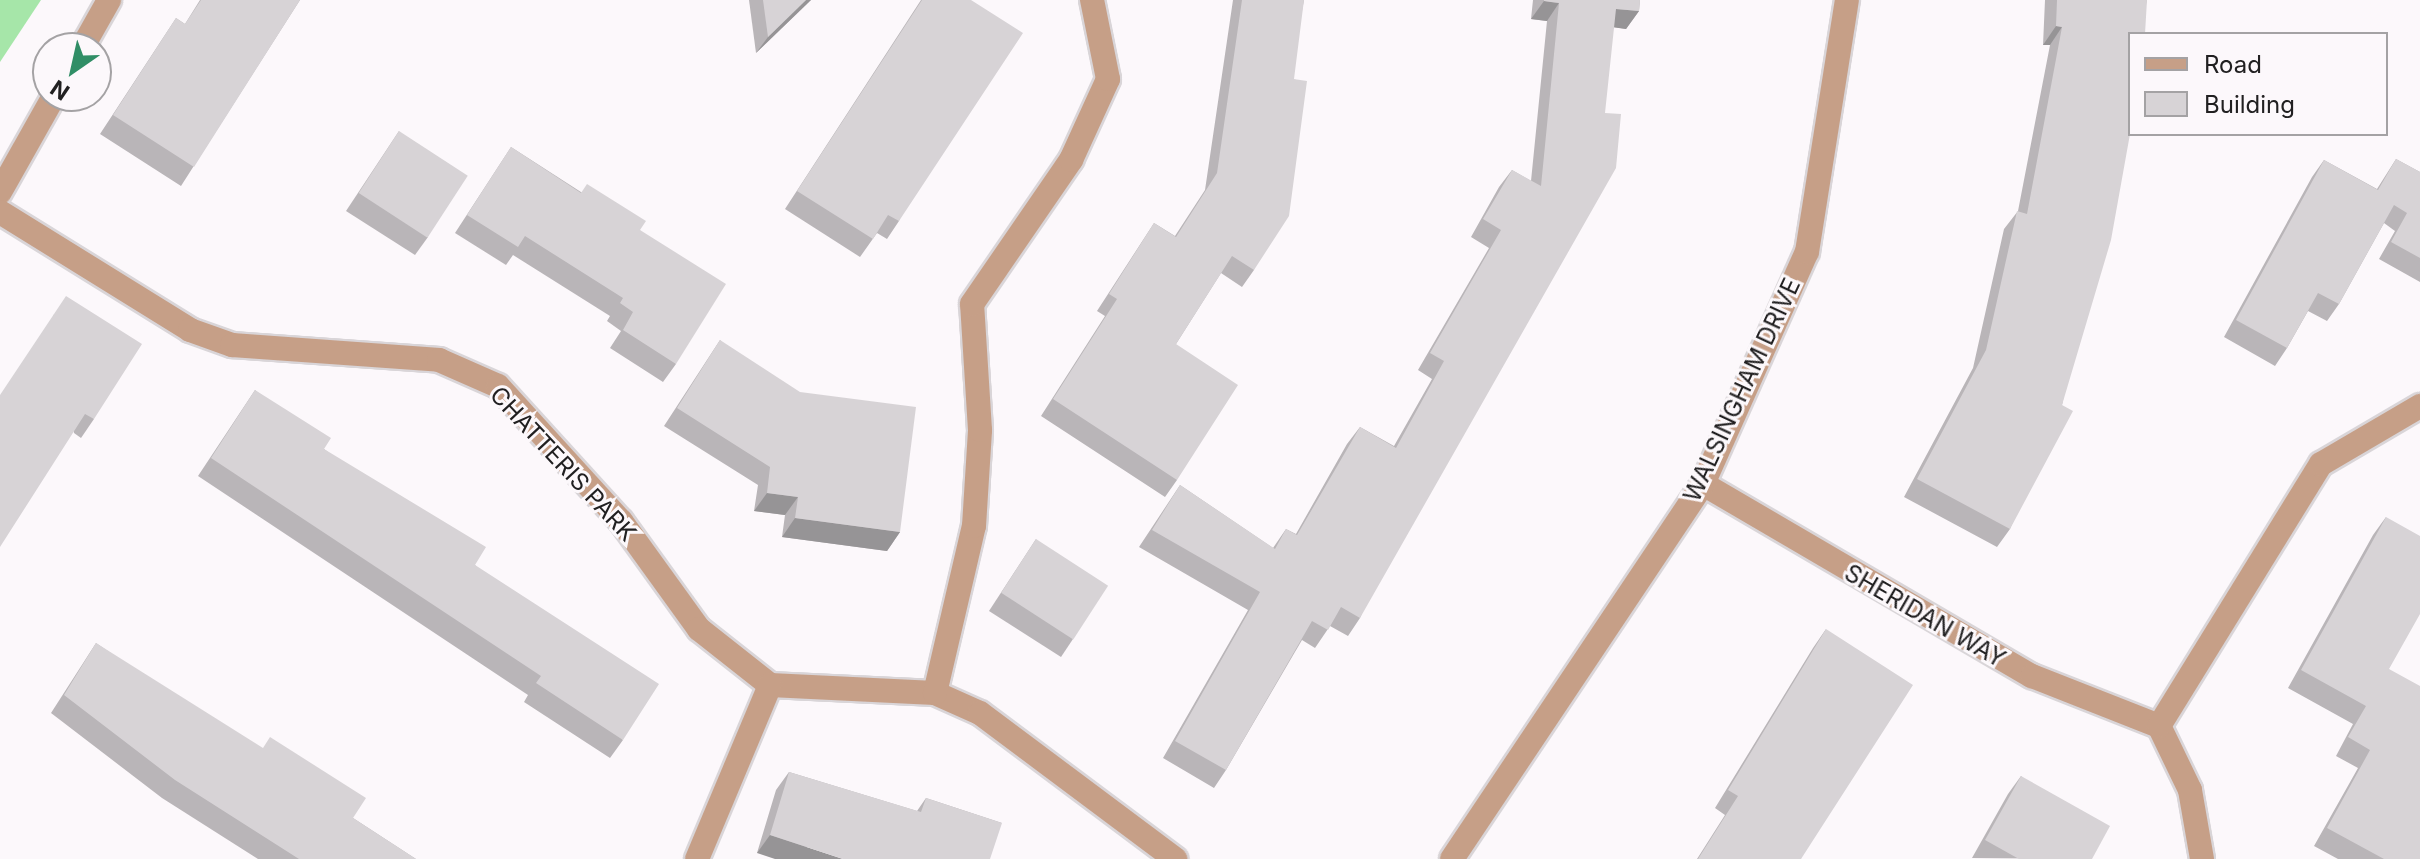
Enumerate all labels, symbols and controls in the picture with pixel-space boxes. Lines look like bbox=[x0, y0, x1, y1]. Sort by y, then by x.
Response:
north arrow bbox=[32, 32, 112, 112]
legend bbox=[2128, 32, 2388, 136]
text: Road bbox=[2204, 50, 2262, 79]
text: N bbox=[45, 75, 74, 106]
text: Building bbox=[2204, 90, 2295, 119]
street label: WALSINGHAM DRIVE bbox=[1678, 274, 1806, 506]
street label: CHATTERIS PARK bbox=[484, 381, 642, 547]
street label: SHERIDAN WAY bbox=[1840, 558, 2010, 674]

